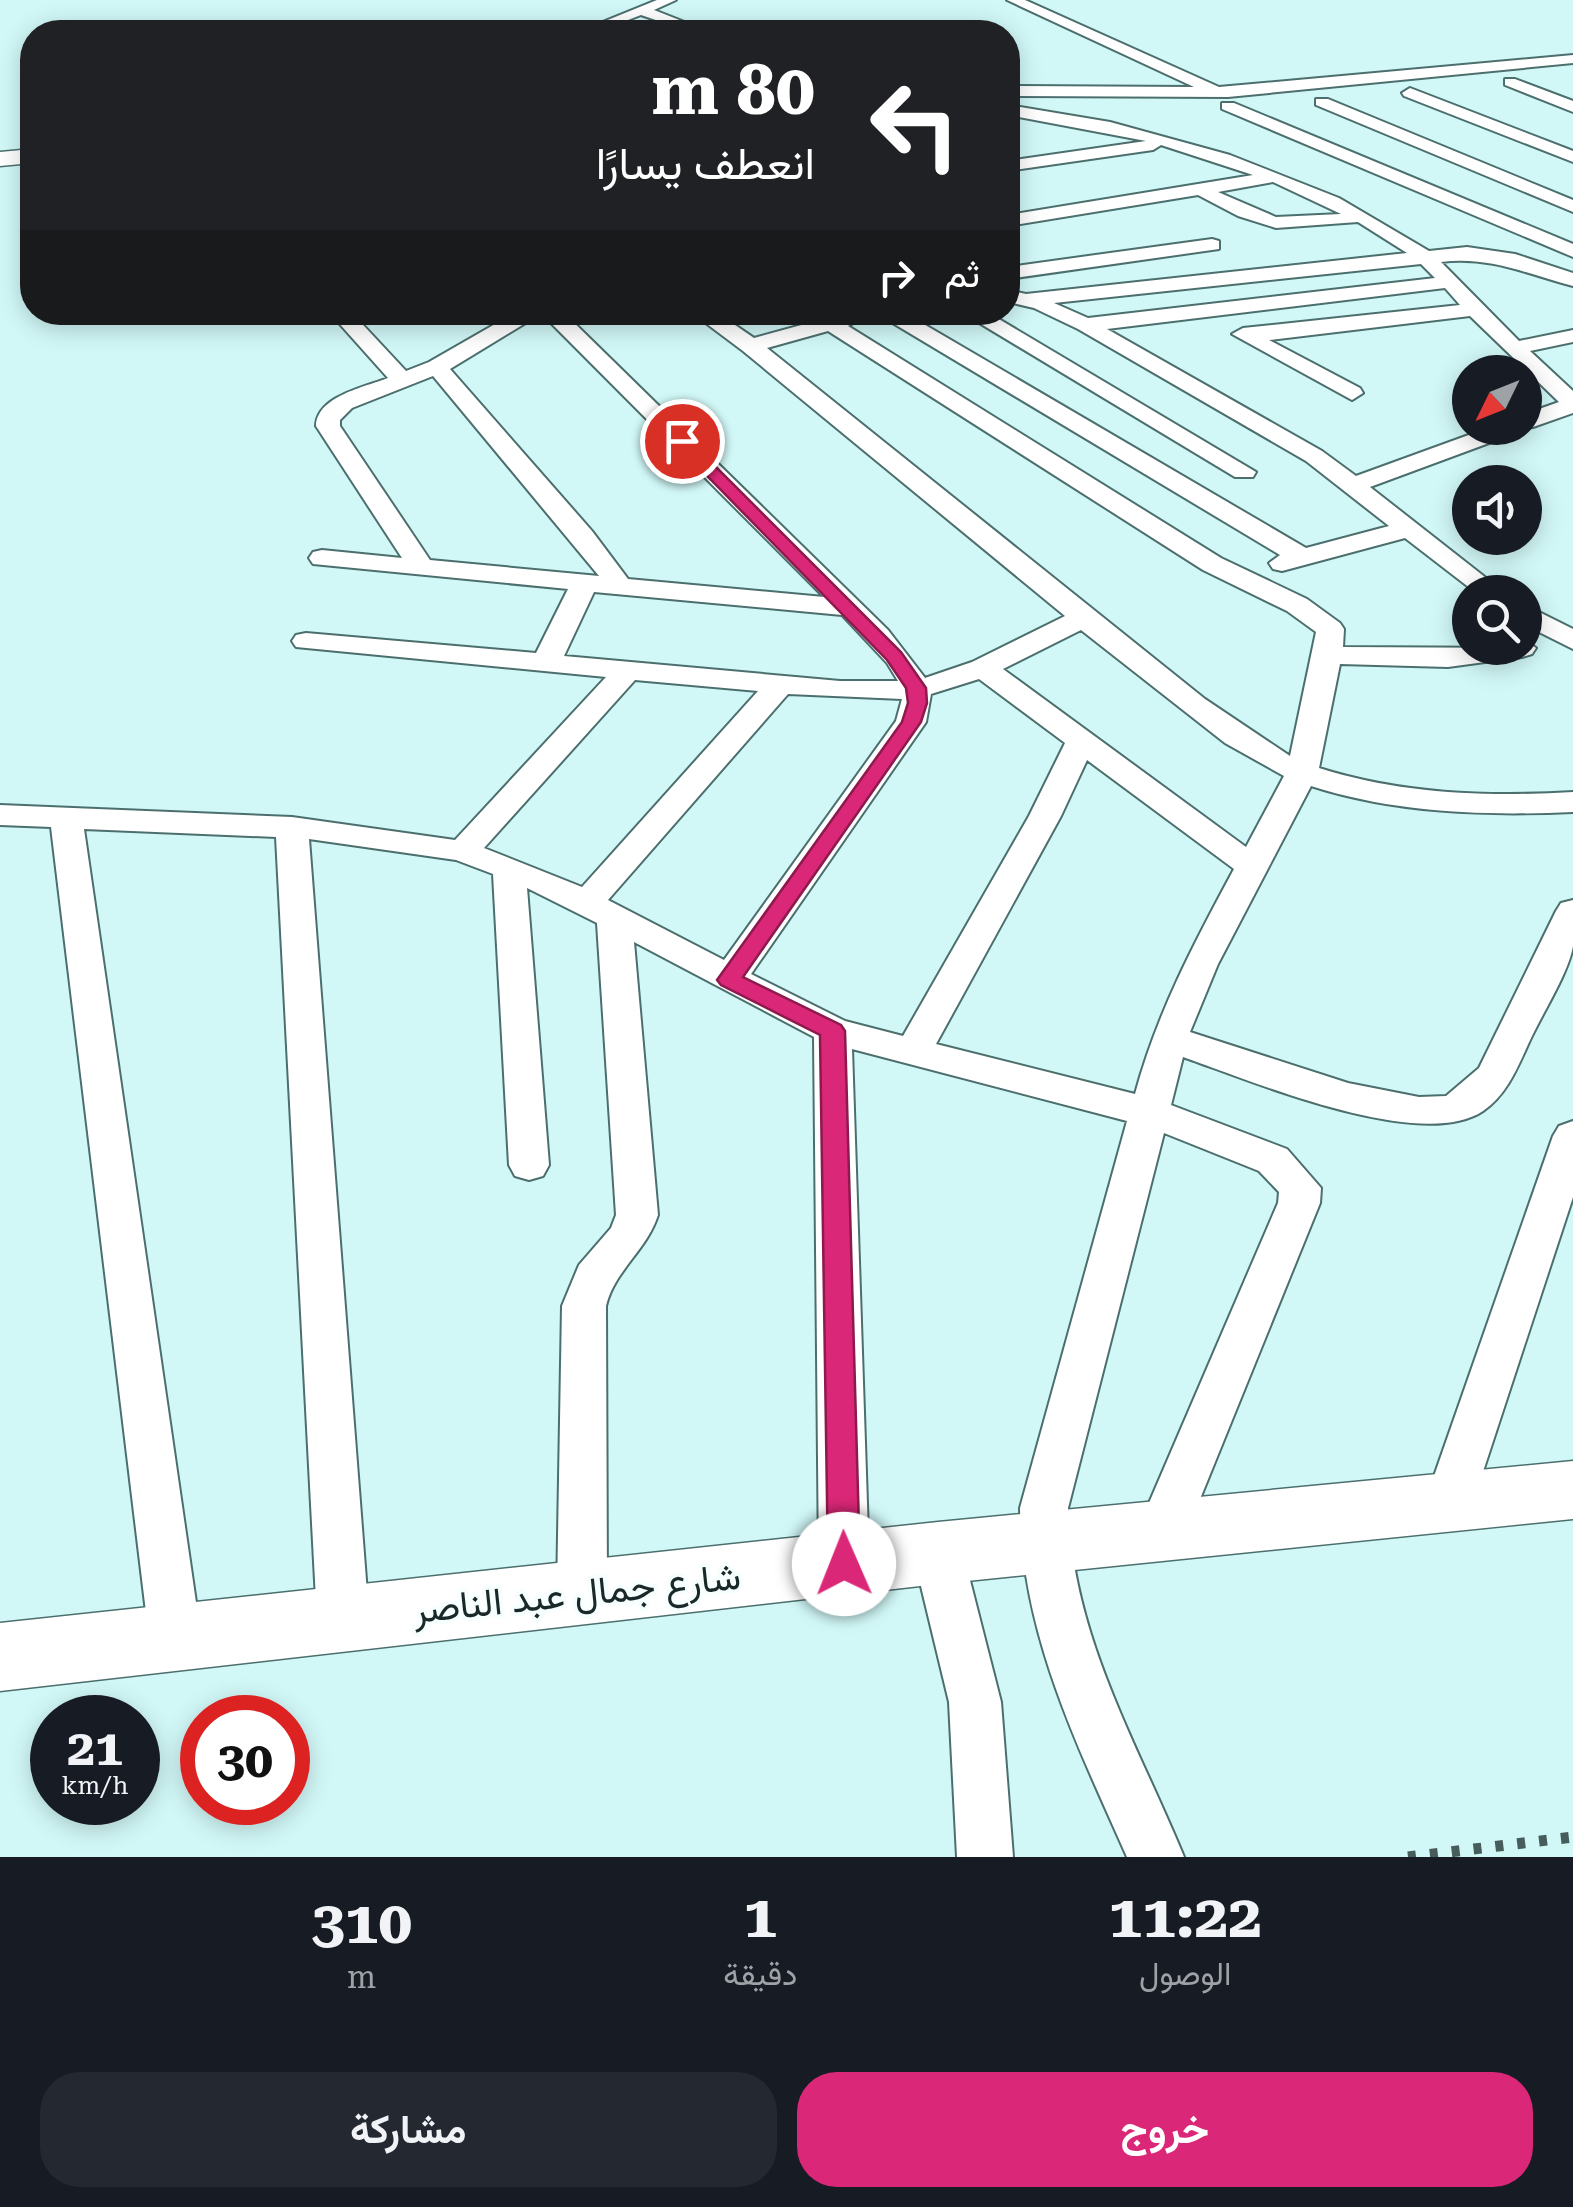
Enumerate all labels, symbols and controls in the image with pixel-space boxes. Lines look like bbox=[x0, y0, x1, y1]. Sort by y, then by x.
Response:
text: 80 m bbox=[651, 49, 815, 131]
icon: left bbox=[850, 60, 980, 190]
text: انعطف يسارًا bbox=[596, 137, 815, 190]
icon: right bbox=[869, 250, 924, 305]
text: ثم bbox=[944, 252, 980, 296]
north arrow bbox=[1452, 355, 1542, 445]
map controls bbox=[1452, 355, 1542, 665]
pin bbox=[640, 399, 725, 484]
icon: arrive bbox=[655, 414, 710, 469]
button: sound bbox=[1452, 465, 1542, 555]
button: search bbox=[1452, 575, 1542, 665]
position arrow bbox=[792, 1512, 896, 1616]
street label: شارع جمال عبد الناصر bbox=[410, 1554, 743, 1636]
speed limit sign: 30 bbox=[180, 1695, 310, 1825]
text: 21 bbox=[67, 1719, 123, 1777]
text: km/h bbox=[62, 1771, 128, 1800]
text: 1 bbox=[744, 1881, 777, 1952]
text: 11:22 bbox=[1109, 1881, 1262, 1952]
text: 310 bbox=[311, 1887, 412, 1958]
text: دقيقة bbox=[723, 1955, 797, 1993]
text: الوصول bbox=[1139, 1955, 1231, 1993]
text: m bbox=[347, 1958, 376, 1996]
button: مشاركة bbox=[40, 2072, 777, 2187]
button: خروج bbox=[797, 2072, 1533, 2187]

